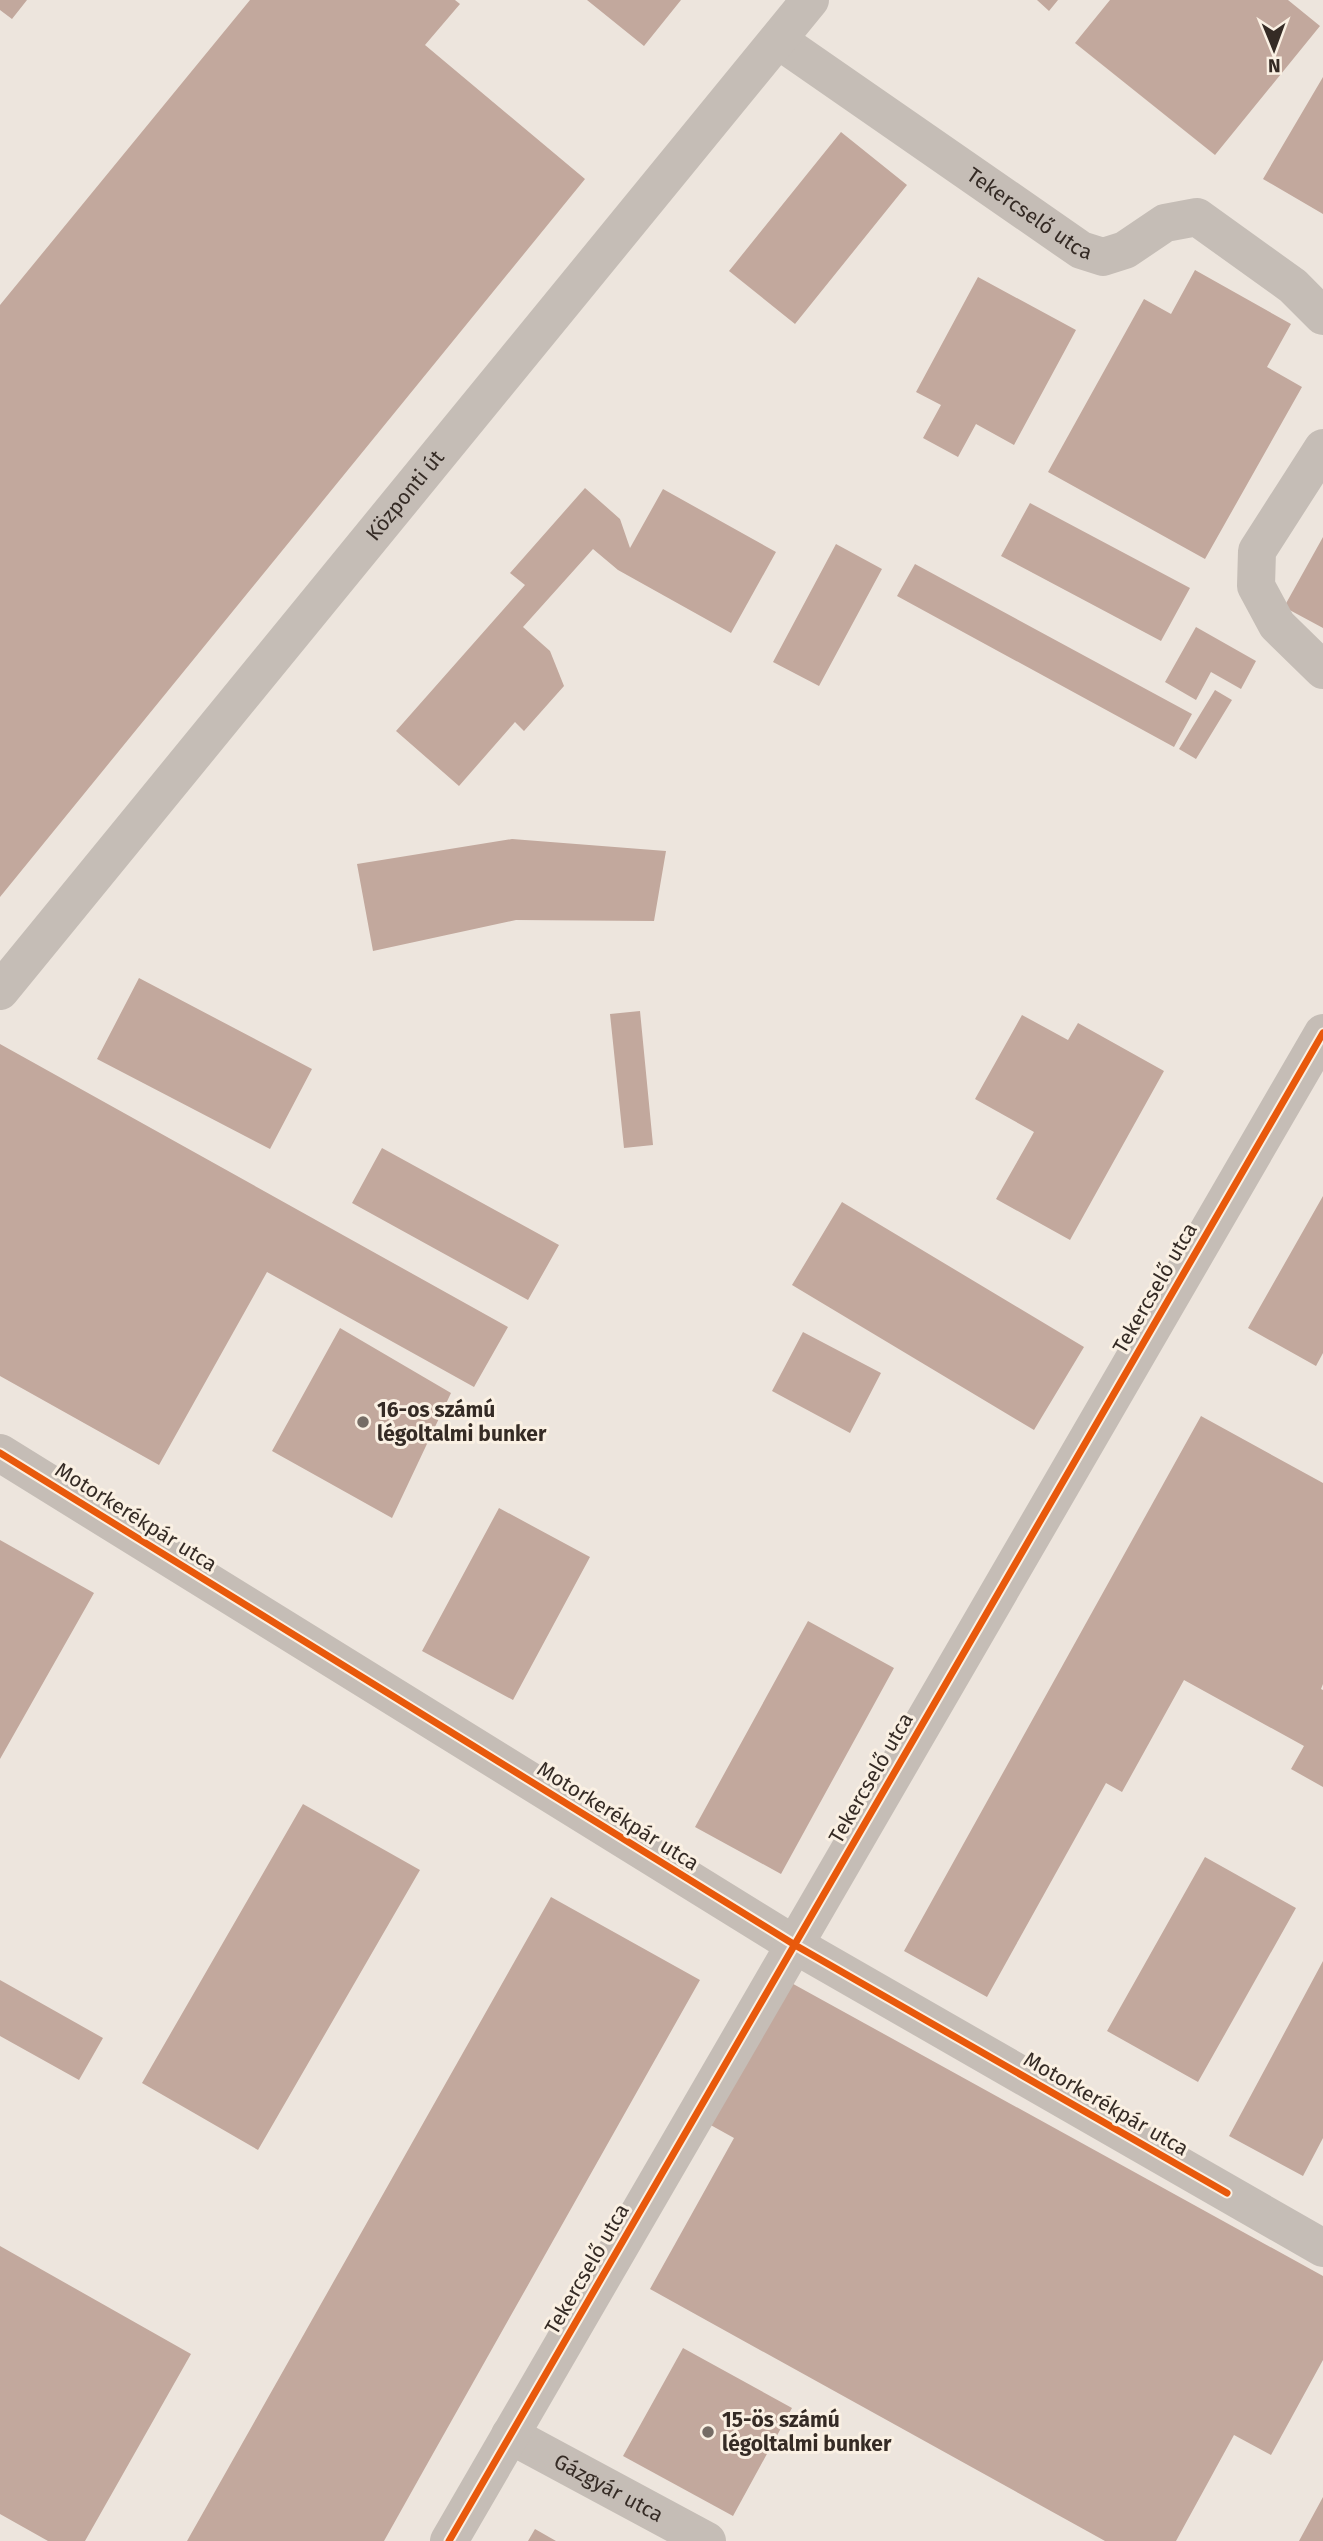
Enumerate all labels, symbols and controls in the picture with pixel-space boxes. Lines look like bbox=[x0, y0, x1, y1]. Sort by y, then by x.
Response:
north arrow bbox=[1239, 14, 1309, 84]
text: N bbox=[1268, 54, 1281, 77]
street label: Tekercselő utca bbox=[962, 162, 1095, 266]
street label: Központi út bbox=[360, 445, 450, 546]
street label: Tekercselő utca bbox=[1107, 1218, 1203, 1358]
place label: 16-os számú légoltalmi bunker bbox=[377, 1397, 547, 1447]
marker: 16-os számú légoltalmi bunker bbox=[355, 1414, 371, 1430]
street label: Motorkerékpár utca bbox=[50, 1457, 222, 1577]
street label: Tekercselő utca bbox=[823, 1708, 919, 1848]
street label: Motorkerékpár utca bbox=[532, 1756, 704, 1876]
street label: Motorkerékpár utca bbox=[1019, 2046, 1193, 2162]
street label: Tekercselő utca bbox=[539, 2199, 635, 2339]
place label: 15-ös számú légoltalmi bunker bbox=[722, 2407, 892, 2457]
marker: 15-ös számú légoltalmi bunker bbox=[700, 2424, 716, 2440]
street label: Gázgyár utca bbox=[549, 2448, 668, 2528]

